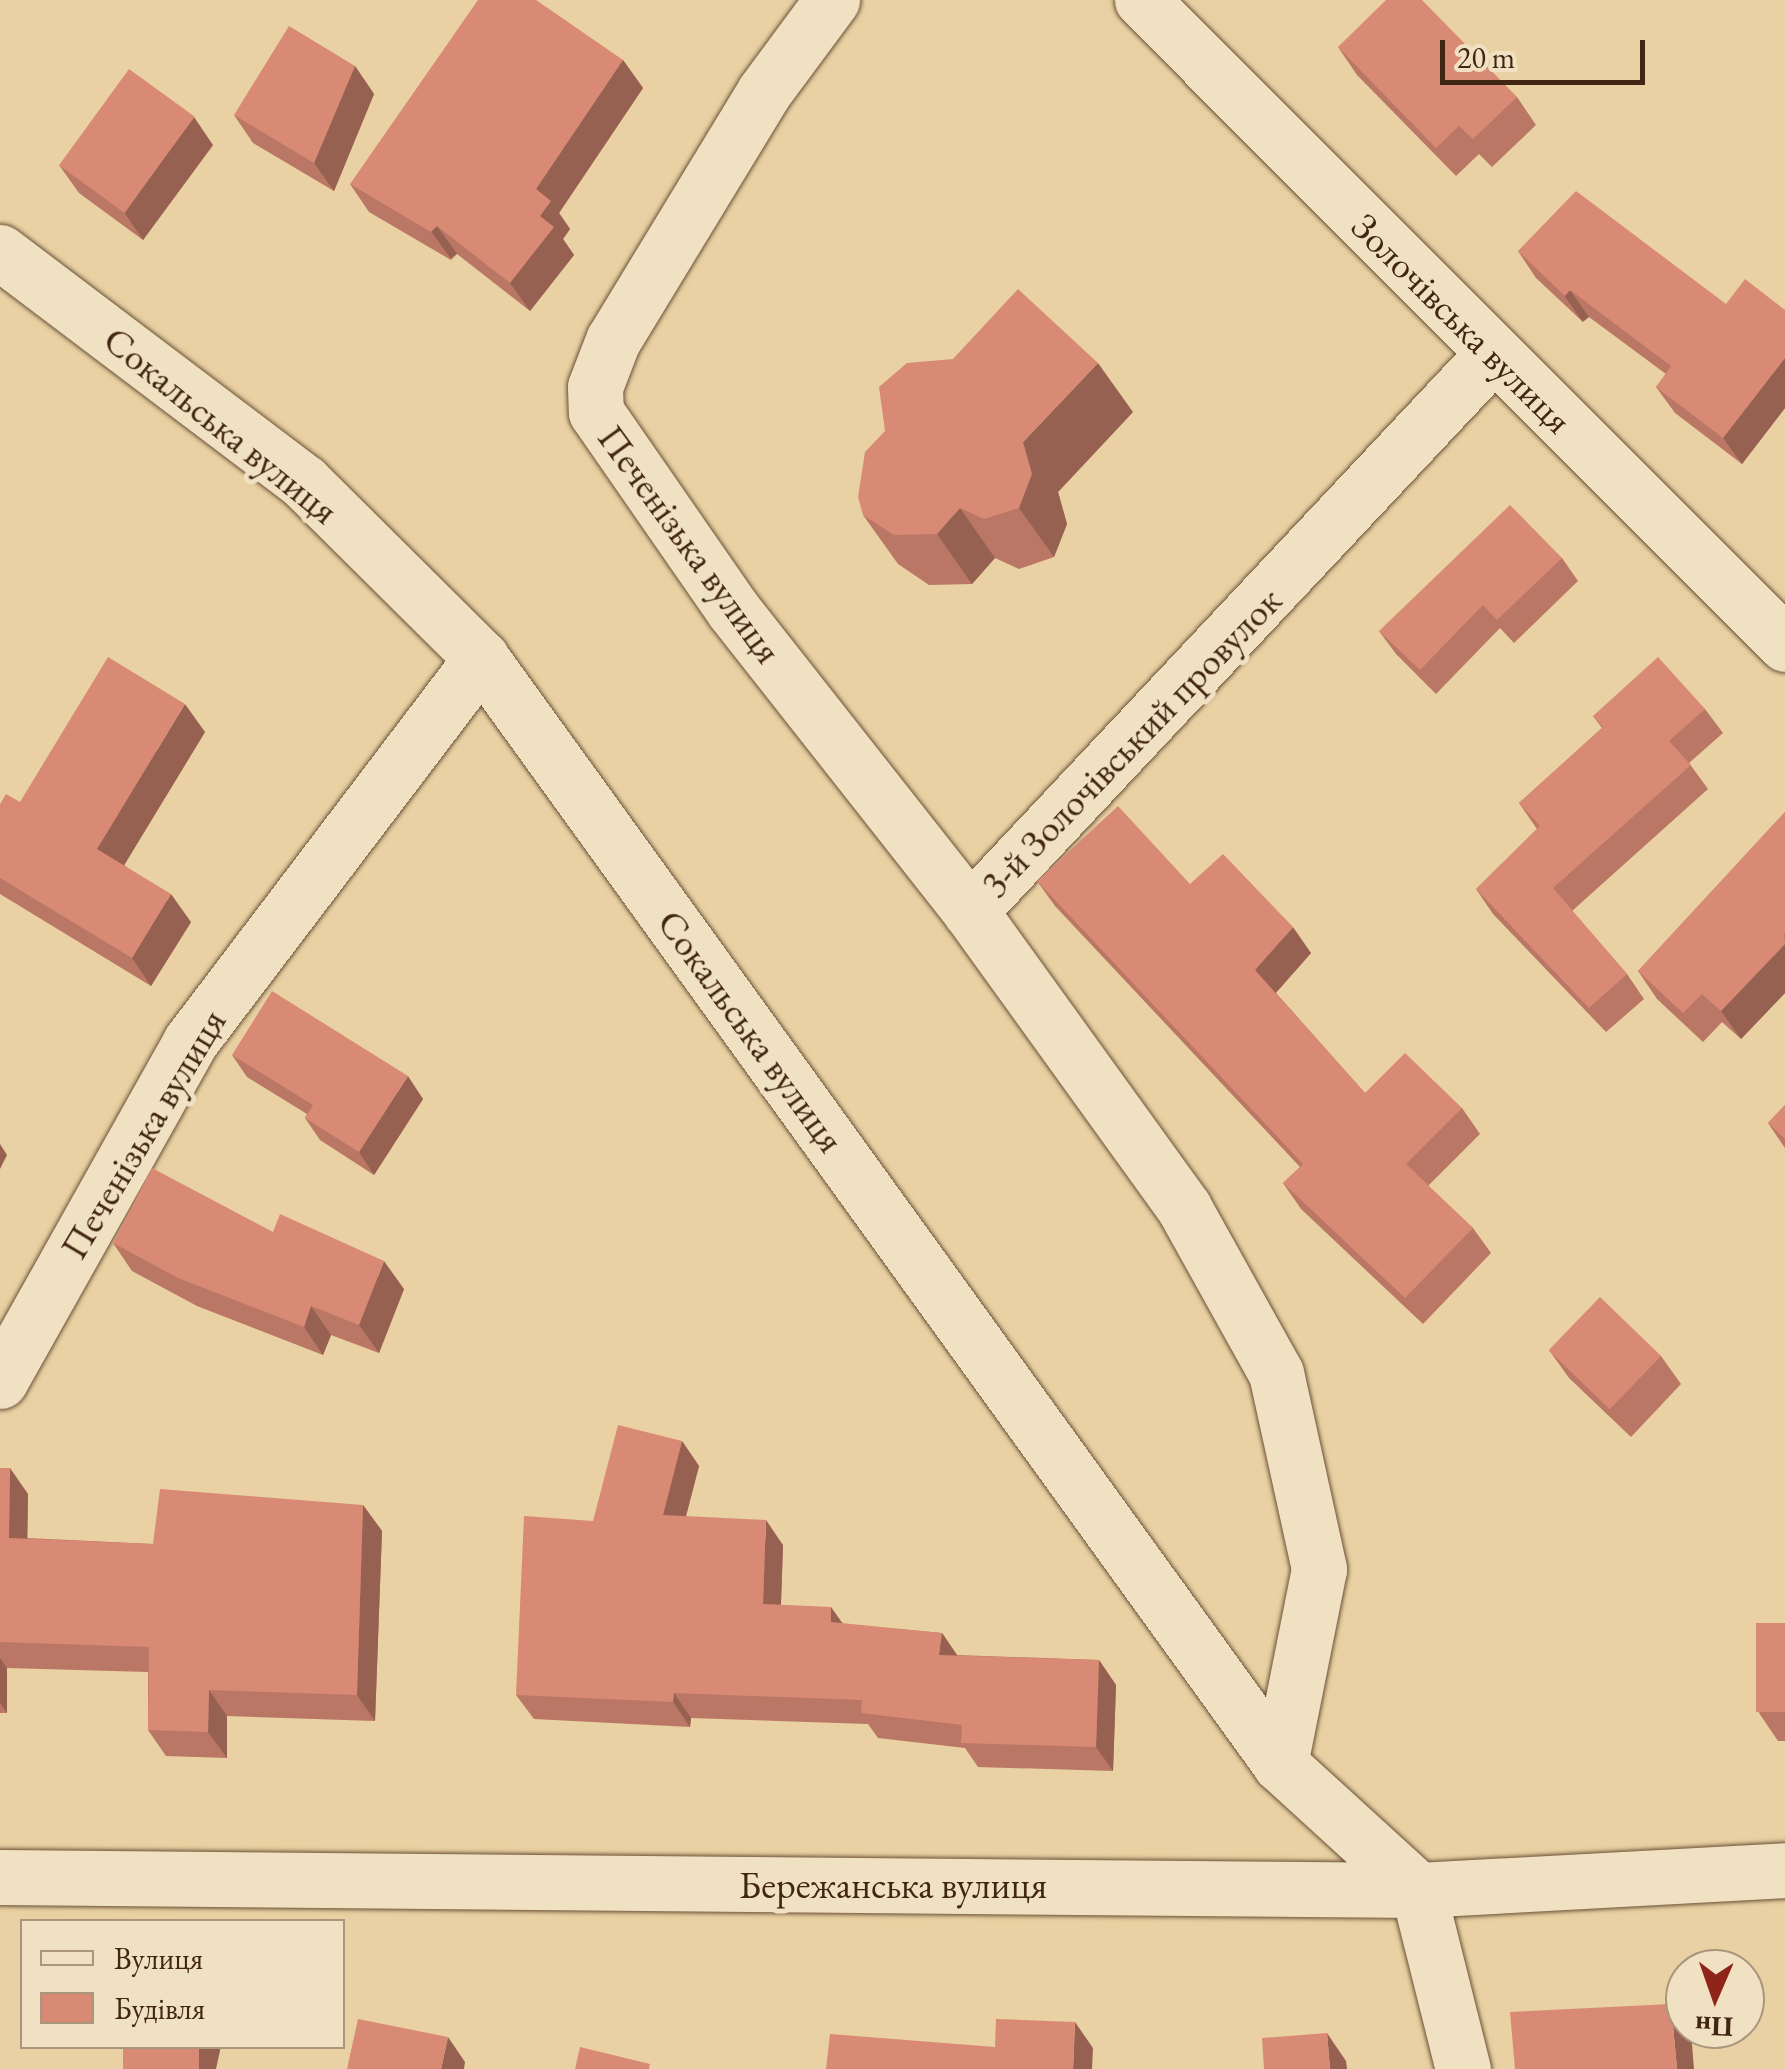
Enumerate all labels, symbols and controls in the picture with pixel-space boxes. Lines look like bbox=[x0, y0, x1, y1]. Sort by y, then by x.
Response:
scale bar bbox=[1445, 20, 1650, 82]
text: 20 m bbox=[1457, 38, 1515, 77]
street label: Золочівська вулиця bbox=[1342, 203, 1582, 443]
street label: Сокальська вулиця bbox=[95, 317, 347, 533]
street label: Печенізька вулиця bbox=[588, 416, 792, 672]
street label: 3-й Золочівський провулок bbox=[971, 578, 1291, 906]
street label: Сокальська вулиця bbox=[648, 901, 854, 1161]
street label: Печенізька вулиця bbox=[51, 1001, 235, 1267]
street label: Бережанська вулиця bbox=[739, 1862, 1047, 1908]
legend bbox=[20, 1919, 345, 2049]
text: Вулиця bbox=[114, 1939, 203, 1978]
north arrow bbox=[1665, 1949, 1765, 2049]
text: Будівля bbox=[114, 1989, 205, 2028]
text: Пн bbox=[1694, 2008, 1734, 2046]

